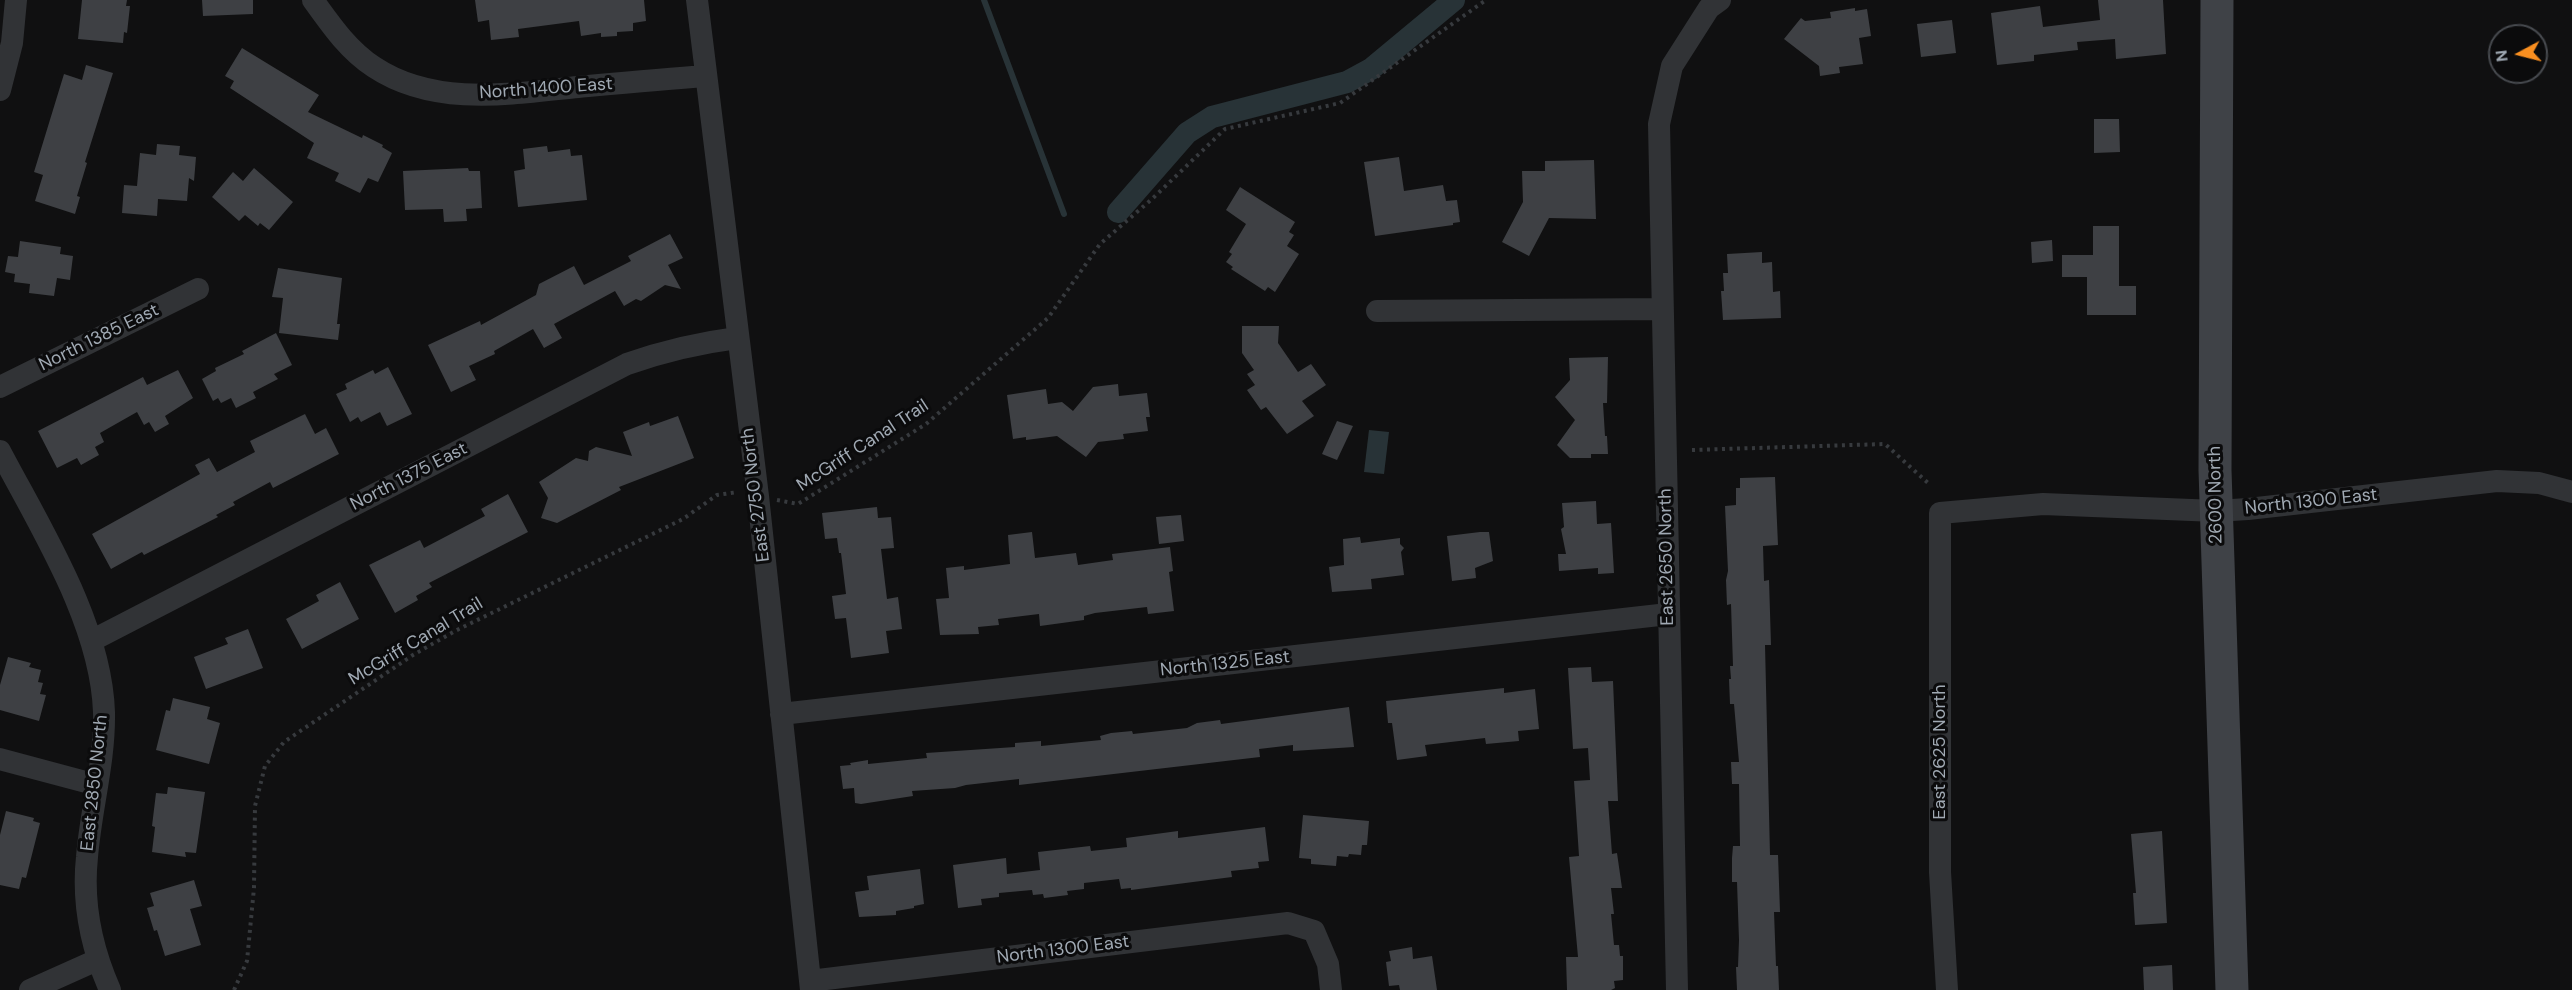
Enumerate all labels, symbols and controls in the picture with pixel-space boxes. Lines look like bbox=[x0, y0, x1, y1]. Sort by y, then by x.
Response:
north arrow bbox=[2488, 24, 2548, 84]
text: N bbox=[2490, 49, 2513, 63]
street label: North 1400 East bbox=[479, 74, 613, 104]
street label: North 1385 East bbox=[36, 300, 162, 376]
street label: McGriff Canal Trail bbox=[793, 395, 933, 497]
street label: East 2750 North bbox=[737, 427, 775, 563]
street label: North 1375 East bbox=[347, 438, 471, 516]
street label: 2600 North bbox=[2204, 446, 2228, 544]
street label: North 1300 East bbox=[2244, 484, 2378, 520]
street label: East 2650 North bbox=[1655, 488, 1679, 626]
street label: McGriff Canal Trail bbox=[345, 593, 487, 691]
street label: North 1325 East bbox=[1159, 646, 1291, 682]
street label: East 2625 North bbox=[1929, 685, 1951, 819]
street label: East 2850 North bbox=[77, 714, 113, 852]
street label: North 1300 East bbox=[996, 931, 1130, 969]

